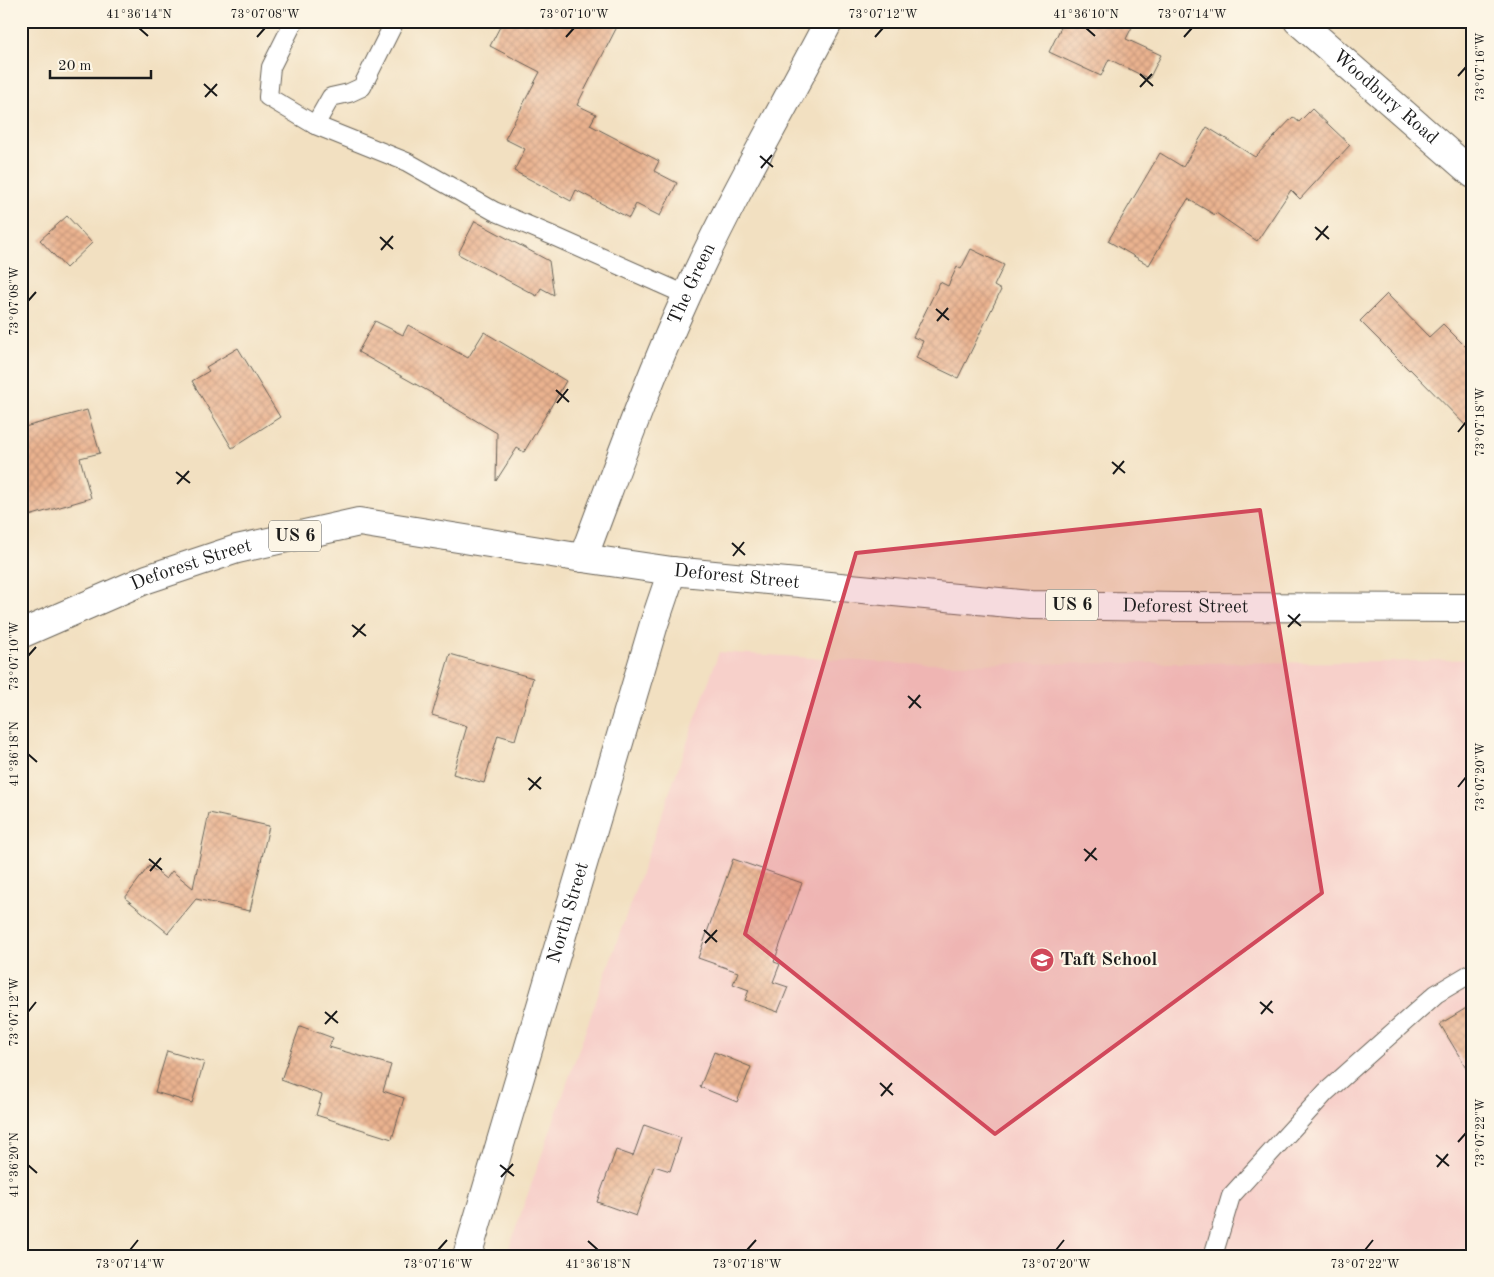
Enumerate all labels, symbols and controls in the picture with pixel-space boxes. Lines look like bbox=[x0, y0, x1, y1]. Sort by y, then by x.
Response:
text: 41°36'14"N bbox=[106, 9, 172, 21]
text: 73°07'08"W bbox=[230, 9, 300, 21]
text: 73°07'10"W bbox=[539, 9, 609, 21]
text: 73°07'12"W bbox=[848, 9, 918, 21]
text: 41°36'10"N bbox=[1053, 9, 1119, 21]
text: 73°07'14"W bbox=[1157, 9, 1227, 21]
text: 73°07'16"W bbox=[1475, 32, 1487, 102]
street label: Woodbury Road bbox=[1329, 47, 1442, 148]
scale bar bbox=[50, 48, 151, 80]
text: 20 m bbox=[58, 59, 92, 74]
street label: The Green bbox=[665, 240, 719, 328]
text: 73°07'08"W bbox=[9, 266, 21, 336]
text: 73°07'18"W bbox=[1475, 387, 1487, 457]
road number: US 6 bbox=[269, 520, 321, 552]
street label: Deforest Street bbox=[128, 537, 254, 594]
street label: Deforest Street bbox=[673, 562, 800, 593]
road number: US 6 bbox=[1046, 590, 1098, 620]
street label: Deforest Street bbox=[1122, 597, 1249, 617]
text: 73°07'10"W bbox=[9, 621, 21, 691]
text: 41°36'18"N bbox=[9, 721, 21, 787]
text: 73°07'20"W bbox=[1475, 742, 1487, 812]
street label: North Street bbox=[545, 860, 593, 966]
school or university icon: Taft School bbox=[1029, 947, 1055, 973]
place label: Taft School bbox=[1060, 951, 1158, 970]
text: 73°07'12"W bbox=[9, 977, 21, 1047]
text: 73°07'22"W bbox=[1475, 1098, 1487, 1168]
text: 41°36'20"N bbox=[9, 1132, 21, 1198]
text: 73°07'14"W bbox=[95, 1259, 165, 1271]
text: 73°07'16"W bbox=[403, 1259, 473, 1271]
text: 41°36'18"N bbox=[565, 1259, 631, 1271]
text: 73°07'18"W bbox=[712, 1259, 782, 1271]
text: 73°07'20"W bbox=[1021, 1259, 1091, 1271]
text: 73°07'22"W bbox=[1330, 1259, 1400, 1271]

